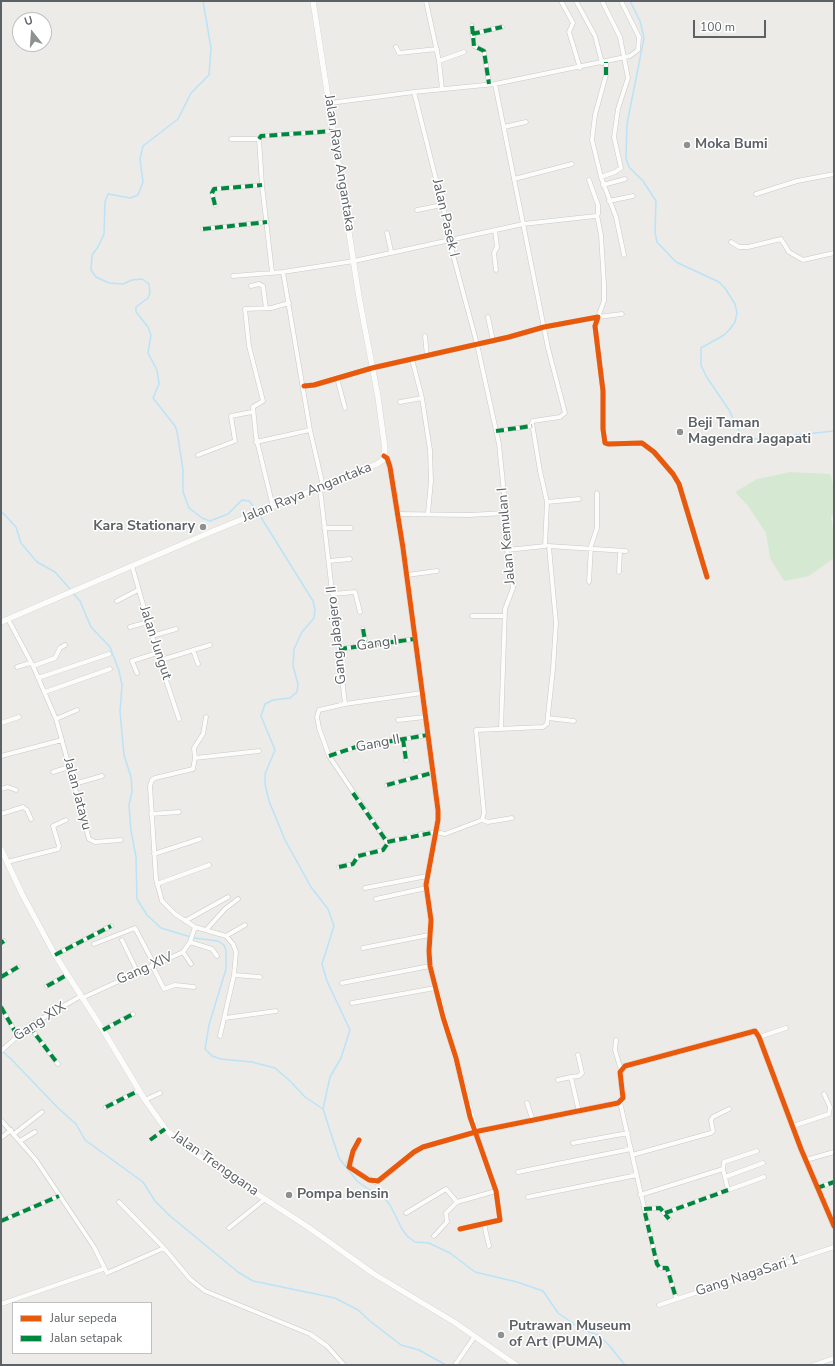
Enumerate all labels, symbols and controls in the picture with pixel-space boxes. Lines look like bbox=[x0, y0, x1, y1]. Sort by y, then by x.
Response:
north arrow bbox=[12, 12, 52, 52]
scale bar bbox=[695, 12, 768, 38]
text: U bbox=[23, 13, 35, 29]
text: 100 m bbox=[700, 19, 735, 35]
street label: Jalan Raya Angantaka bbox=[320, 93, 358, 233]
place label: Moka Bumi bbox=[695, 137, 768, 153]
marker: Moka Bumi bbox=[682, 140, 692, 150]
street label: Jalan Pasek I bbox=[428, 177, 462, 259]
place label: Beji Taman Magendra Jagapati bbox=[688, 416, 811, 448]
marker: Beji Taman Magendra Jagapati bbox=[675, 427, 685, 437]
street label: Jalan Raya Angantaka bbox=[240, 459, 374, 527]
street label: Jalan Kemulan I bbox=[494, 487, 520, 585]
place label: Kara Stationary bbox=[93, 519, 195, 535]
marker: Kara Stationary bbox=[198, 522, 208, 532]
street label: Gang Jabajero II bbox=[323, 585, 351, 685]
street label: Jalan Jungut bbox=[135, 604, 175, 682]
street label: Gang I bbox=[356, 633, 398, 655]
street label: Gang II bbox=[355, 732, 401, 756]
street label: Jalan Jatayu bbox=[59, 756, 95, 832]
street label: Gang XIV bbox=[114, 949, 176, 989]
street label: Gang XIX bbox=[11, 999, 69, 1045]
street label: Jalan Trenggana bbox=[168, 1128, 262, 1200]
place label: Pompa bensin bbox=[297, 1187, 389, 1203]
marker: Pompa bensin bbox=[284, 1190, 294, 1200]
street label: Gang NagaSari 1 bbox=[694, 1251, 800, 1301]
legend bbox=[12, 1302, 152, 1354]
text: Jalur sepeda bbox=[50, 1310, 117, 1326]
place label: Putrawan Museum of Art (PUMA) bbox=[509, 1319, 631, 1352]
text: Jalan setapak bbox=[50, 1330, 122, 1346]
marker: Putrawan Museum of Art (PUMA) bbox=[496, 1330, 506, 1340]

